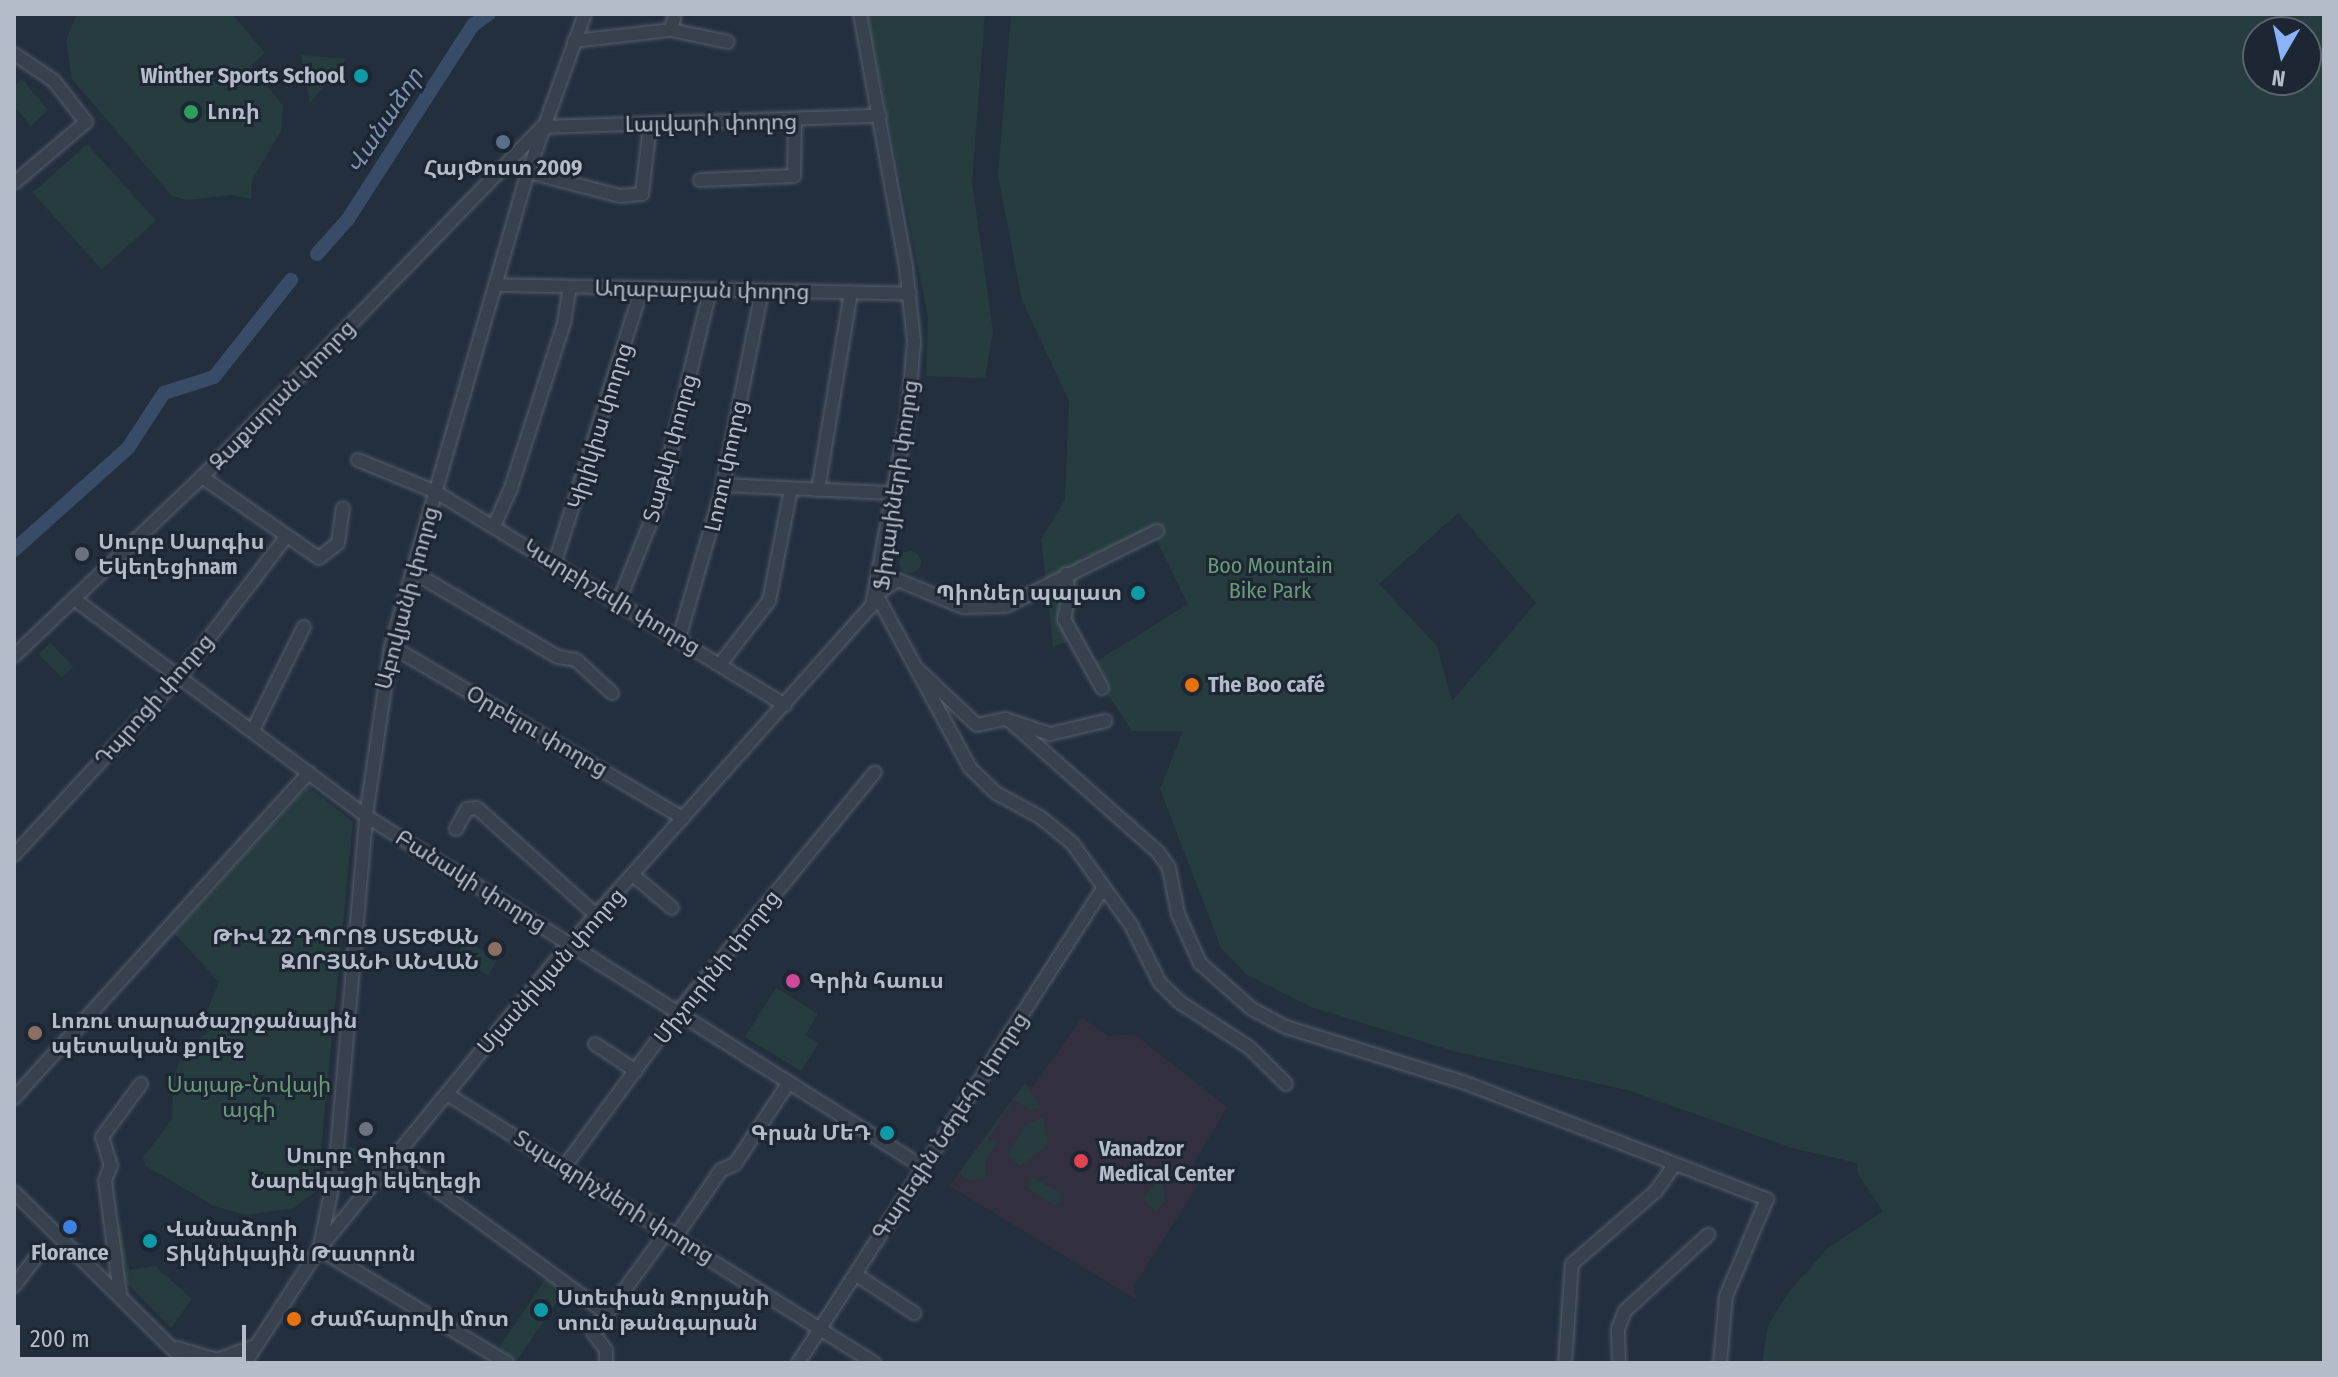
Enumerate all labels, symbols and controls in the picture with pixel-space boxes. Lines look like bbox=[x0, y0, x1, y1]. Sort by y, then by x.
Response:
north arrow bbox=[2242, 16, 2322, 96]
place label: Winther Sports School bbox=[141, 63, 345, 89]
water label: Վանաձոր bbox=[340, 63, 430, 179]
text: N bbox=[2270, 64, 2287, 93]
marker: Winther Sports School bbox=[352, 67, 370, 85]
place label: Լոռի bbox=[207, 99, 260, 125]
marker: Լոռի bbox=[182, 103, 200, 121]
street label: Լալվարի փողոց bbox=[625, 108, 797, 138]
marker: ՀայՓոստ 2009 bbox=[494, 133, 512, 151]
place label: ՀայՓոստ 2009 bbox=[424, 155, 582, 181]
street label: Աղաբաբյան փողոց bbox=[594, 275, 810, 305]
street label: Զաքարյան փողոց bbox=[204, 314, 360, 476]
street label: Կիլիկիա փողոց bbox=[562, 340, 638, 512]
street label: Տաթևի փողոց bbox=[638, 371, 702, 525]
street label: Ֆիդայիների փողոց bbox=[868, 378, 924, 592]
street label: Լոռու փողոց bbox=[699, 398, 753, 534]
street label: Աբովյանի փողոց bbox=[370, 504, 444, 692]
place label: Սուրբ Սարգիս Եկեղեցիnam bbox=[98, 528, 265, 580]
street label: Կարբիշեվի փողոց bbox=[519, 534, 705, 660]
marker: Սուրբ Սարգիս Եկեղեցիnam bbox=[73, 545, 91, 563]
park label: Boo Mountain Bike Park bbox=[1207, 552, 1333, 604]
place label: Պիոներ պալատ bbox=[936, 580, 1122, 606]
marker: Պիոներ պալատ bbox=[1129, 584, 1147, 602]
street label: Դպրոցի փողոց bbox=[89, 628, 219, 772]
place label: The Boo café bbox=[1208, 672, 1325, 698]
marker: The Boo café bbox=[1183, 676, 1201, 694]
street label: Օրբելու փողոց bbox=[461, 680, 613, 782]
street label: Բանակի փողոց bbox=[391, 824, 551, 938]
street label: Մյասնիկյան փողոց bbox=[472, 882, 630, 1060]
street label: Միչուրինի փողոց bbox=[649, 885, 785, 1049]
place label: ԹԻՎ 22 ԴՊՐՈՑ ՍՏԵՓԱՆ ԶՈՐՅԱՆԻ ԱՆՎԱՆ bbox=[212, 923, 479, 974]
marker: ԹԻՎ 22 ԴՊՐՈՑ ՍՏԵՓԱՆ ԶՈՐՅԱՆԻ ԱՆՎԱՆ bbox=[486, 940, 504, 958]
place label: Գրին հաուս bbox=[809, 968, 944, 994]
marker: Գրին հաուս bbox=[784, 972, 802, 990]
place label: Լոռու տարածաշրջանային պետական քոլեջ bbox=[51, 1007, 358, 1058]
street label: Գարեգին Նժդեհի փողոց bbox=[866, 1007, 1034, 1245]
marker: Լոռու տարածաշրջանային պետական քոլեջ bbox=[26, 1024, 44, 1042]
park label: Սայաթ-Նովայի այգի bbox=[167, 1071, 331, 1122]
marker: Սուրբ Գրիգոր Նարեկացի եկեղեցի bbox=[357, 1120, 375, 1138]
place label: Գրան ՄեԴ bbox=[751, 1120, 871, 1146]
marker: Գրան ՄեԴ bbox=[878, 1124, 896, 1142]
street label: Տպագրիչների փողոց bbox=[509, 1125, 719, 1269]
place label: Vanadzor Medical Center bbox=[1099, 1135, 1235, 1186]
place label: Սուրբ Գրիգոր Նարեկացի եկեղեցի bbox=[250, 1142, 482, 1194]
marker: Vanadzor Medical Center bbox=[1070, 1150, 1092, 1172]
place label: Վանաձորի Տիկնիկային Թատրոն bbox=[166, 1215, 416, 1266]
marker: Florance bbox=[61, 1218, 79, 1236]
marker: Վանաձորի Տիկնիկային Թատրոն bbox=[141, 1232, 159, 1250]
place label: Florance bbox=[31, 1240, 109, 1266]
place label: Ստեփան Զորյանի տուն թանգարան bbox=[557, 1284, 770, 1336]
marker: Ստեփան Զորյանի տուն թանգարան bbox=[532, 1301, 550, 1319]
place label: Ժամհարովի մոտ bbox=[310, 1306, 509, 1332]
scale bar bbox=[20, 1309, 250, 1359]
marker: Ժամհարովի մոտ bbox=[285, 1310, 303, 1328]
text: 200 m bbox=[30, 1325, 90, 1353]

